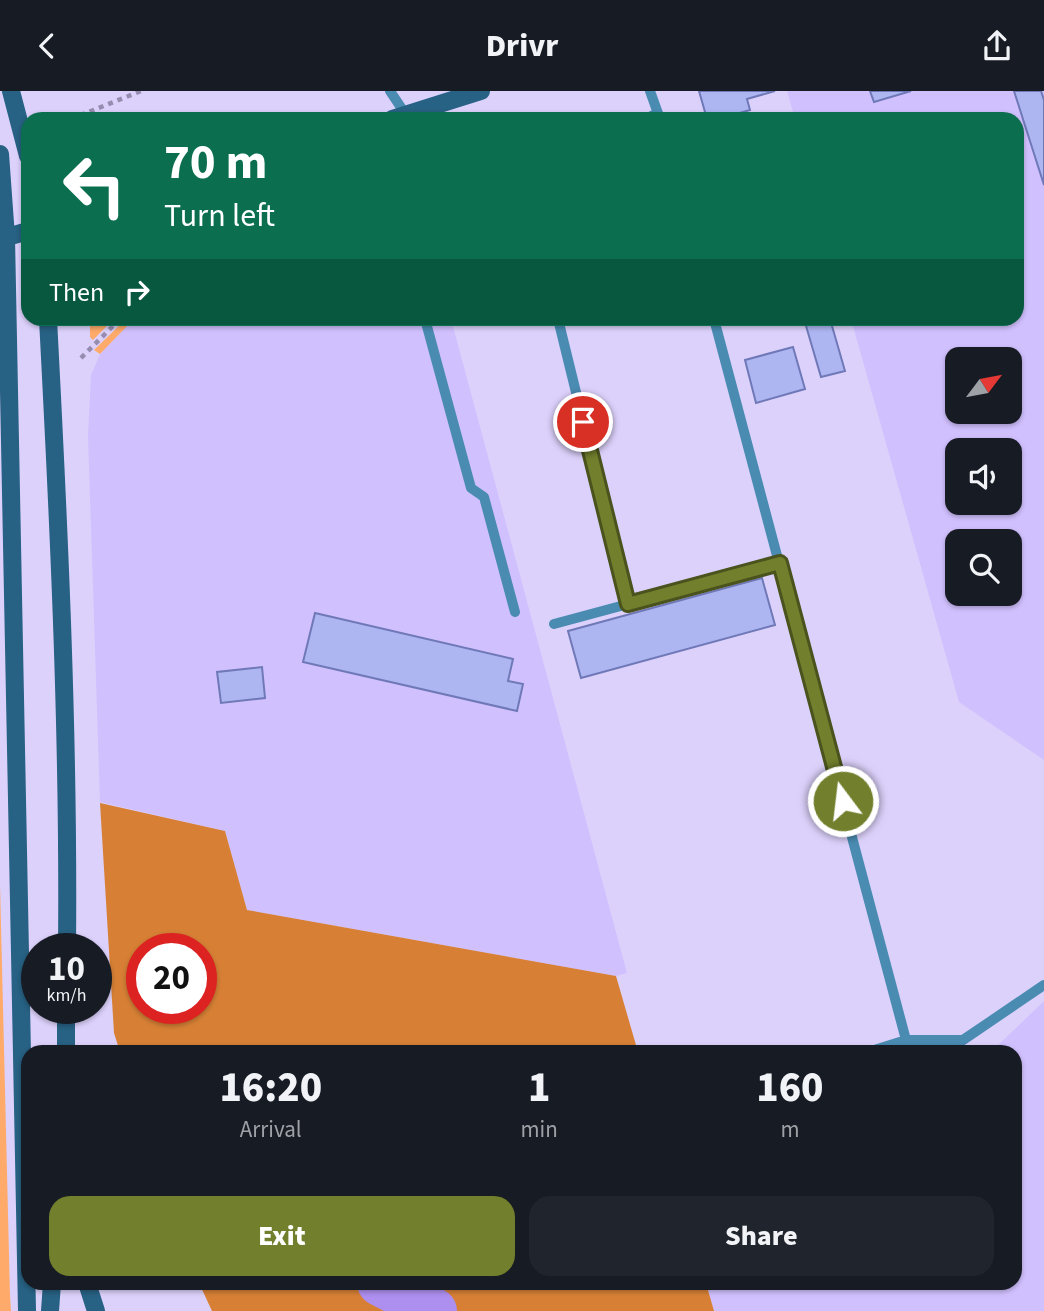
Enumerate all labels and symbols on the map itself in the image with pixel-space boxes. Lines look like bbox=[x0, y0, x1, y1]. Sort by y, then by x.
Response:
north arrow bbox=[945, 347, 1022, 423]
pin bbox=[553, 392, 613, 452]
position arrow bbox=[806, 764, 880, 838]
speed limit sign: 20 bbox=[126, 933, 217, 1024]

